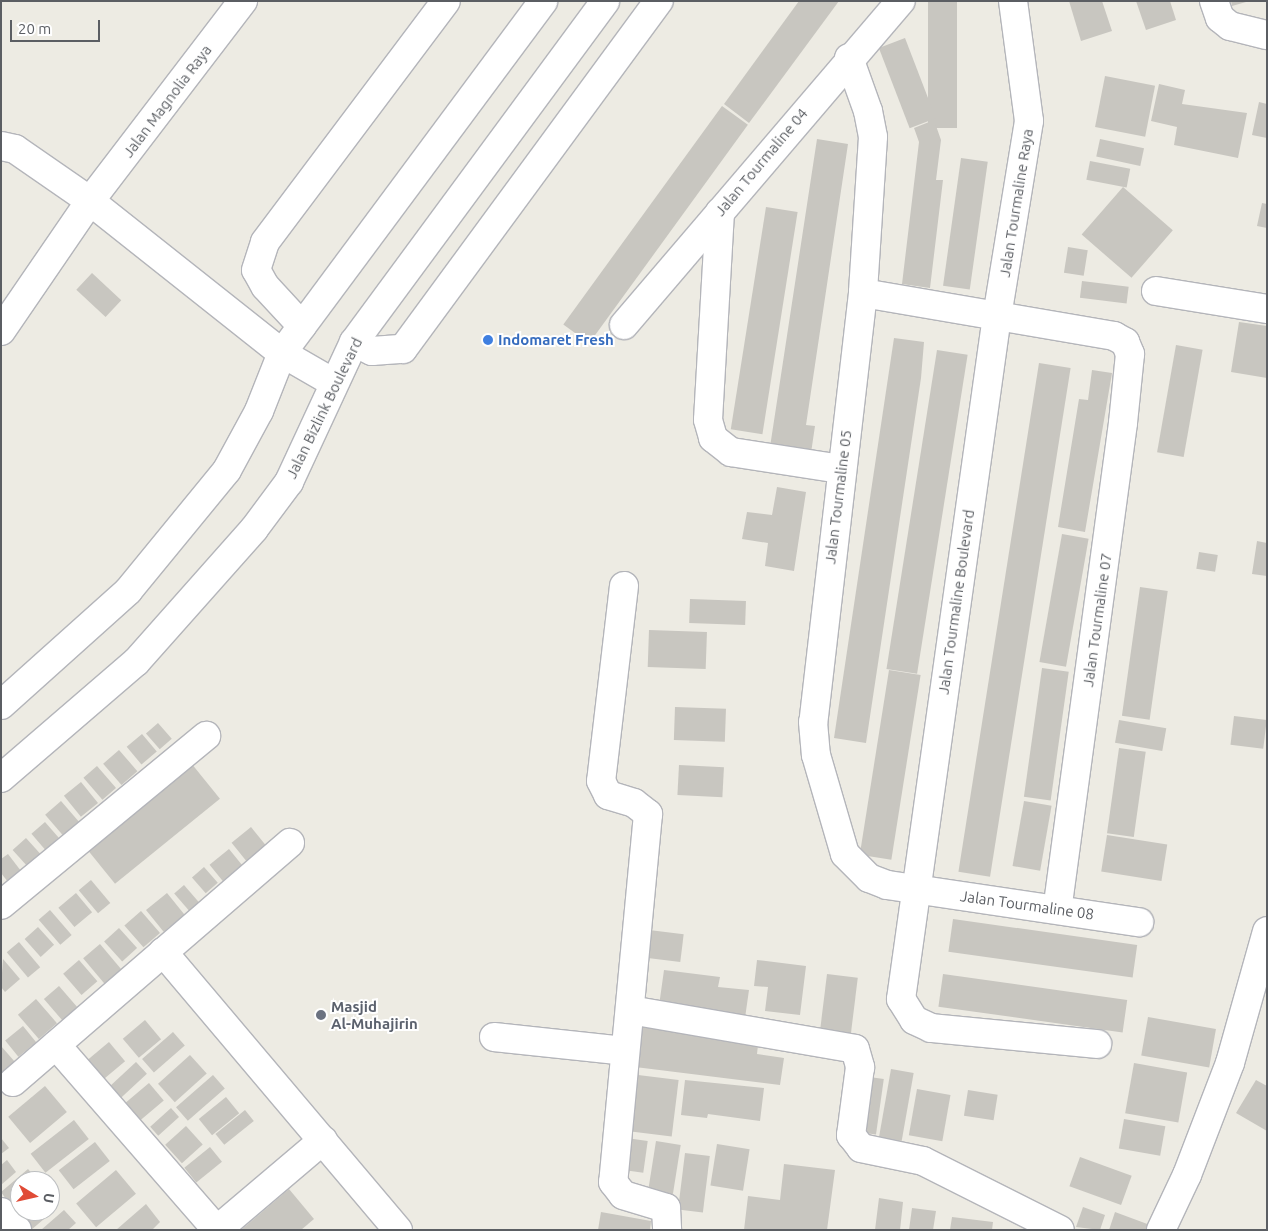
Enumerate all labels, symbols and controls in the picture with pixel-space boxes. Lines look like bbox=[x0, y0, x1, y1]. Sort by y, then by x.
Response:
scale bar bbox=[12, 10, 102, 42]
text: 20 m bbox=[18, 20, 51, 37]
street label: Jalan Magnolia Raya bbox=[119, 41, 215, 161]
street label: Jalan Tourmaline 04 bbox=[711, 105, 811, 219]
street label: Jalan Tourmaline Raya bbox=[995, 128, 1037, 278]
place label: Indomaret Fresh bbox=[498, 331, 614, 349]
marker: Indomaret Fresh bbox=[482, 334, 494, 346]
street label: Jalan Bizlink Boulevard bbox=[282, 335, 366, 481]
street label: Jalan Tourmaline 05 bbox=[821, 429, 855, 565]
street label: Jalan Tourmaline Boulevard bbox=[934, 508, 978, 696]
street label: Jalan Tourmaline 07 bbox=[1079, 552, 1115, 688]
street label: Jalan Tourmaline 08 bbox=[959, 887, 1095, 923]
place label: Masjid Al-Muhajirin bbox=[331, 997, 418, 1032]
marker: Masjid Al-Muhajirin bbox=[315, 1009, 327, 1021]
north arrow bbox=[10, 1171, 60, 1221]
text: U bbox=[40, 1192, 57, 1204]

